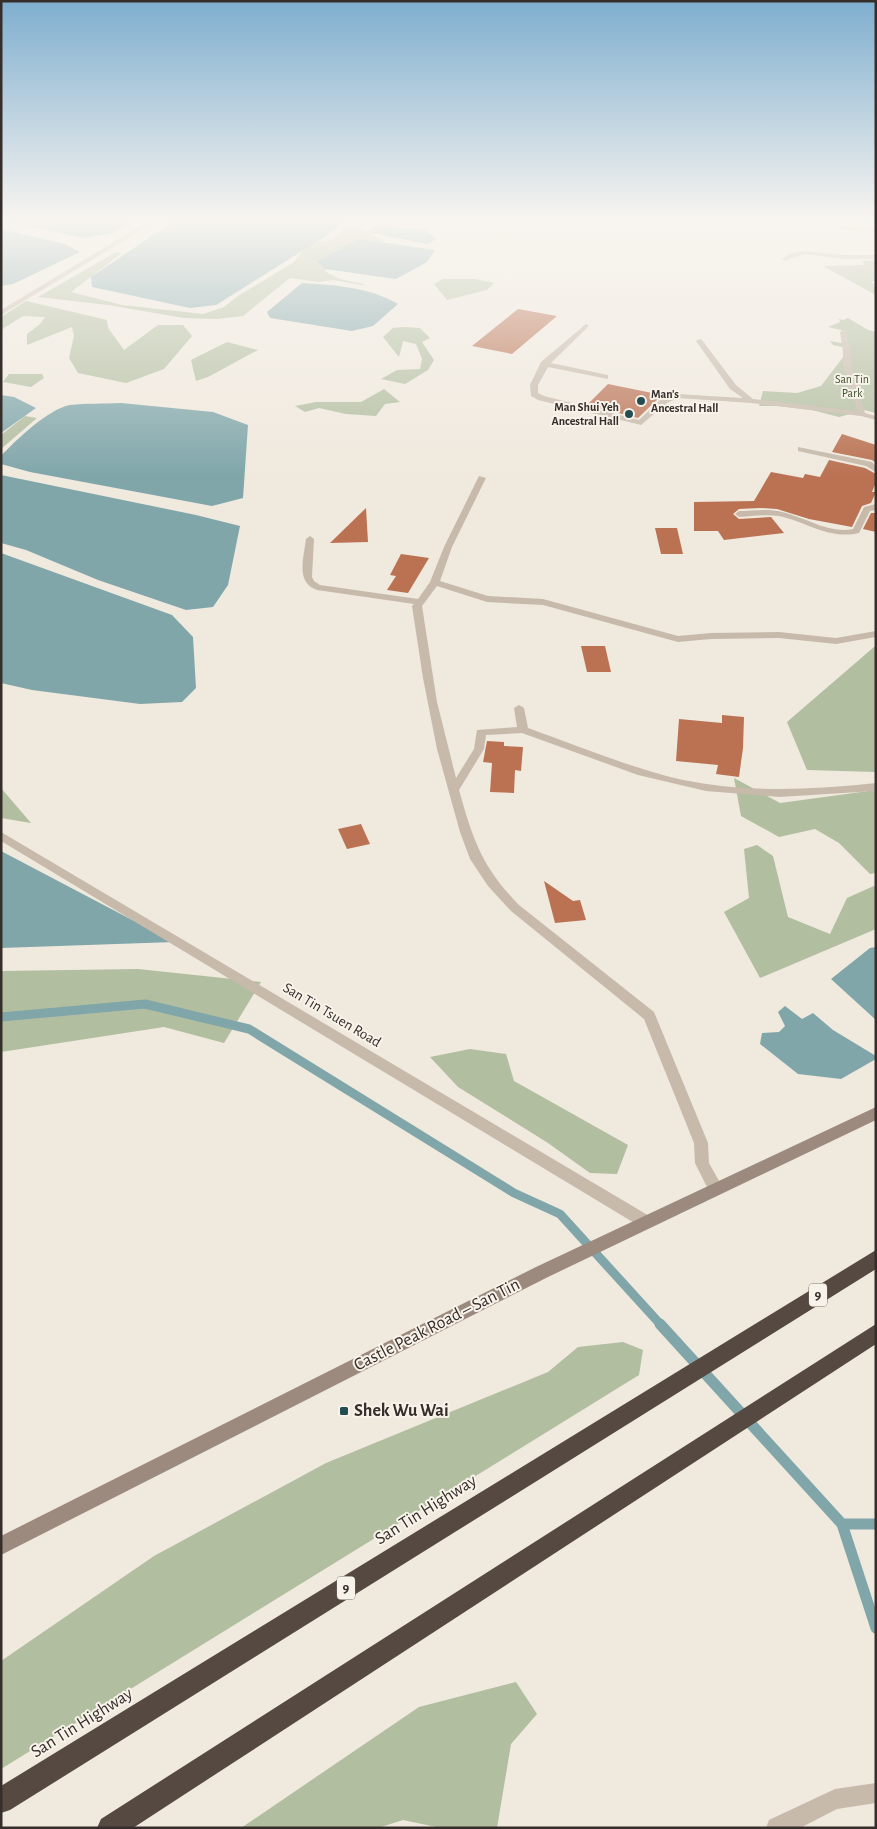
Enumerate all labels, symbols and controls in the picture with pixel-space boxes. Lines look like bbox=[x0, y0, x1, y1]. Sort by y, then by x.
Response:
park label: San Tin Park bbox=[835, 373, 869, 399]
place label: Man's Ancestral Hall bbox=[651, 388, 718, 414]
marker: Man's Ancestral Hall bbox=[635, 395, 647, 407]
place label: Man Shui Yeh Ancestral Hall bbox=[552, 401, 619, 427]
marker: Man Shui Yeh Ancestral Hall bbox=[623, 408, 635, 420]
street label: San Tin Tsuen Road bbox=[280, 980, 384, 1050]
street label: Castle Peak Road – San Tin bbox=[351, 1275, 523, 1375]
road number: 9 bbox=[809, 1284, 827, 1306]
place label: Shek Wu Wai bbox=[354, 1402, 449, 1420]
marker: Shek Wu Wai bbox=[338, 1405, 350, 1417]
street label: San Tin Highway bbox=[372, 1471, 480, 1548]
road number: 9 bbox=[337, 1576, 355, 1600]
street label: San Tin Highway bbox=[28, 1684, 136, 1761]

